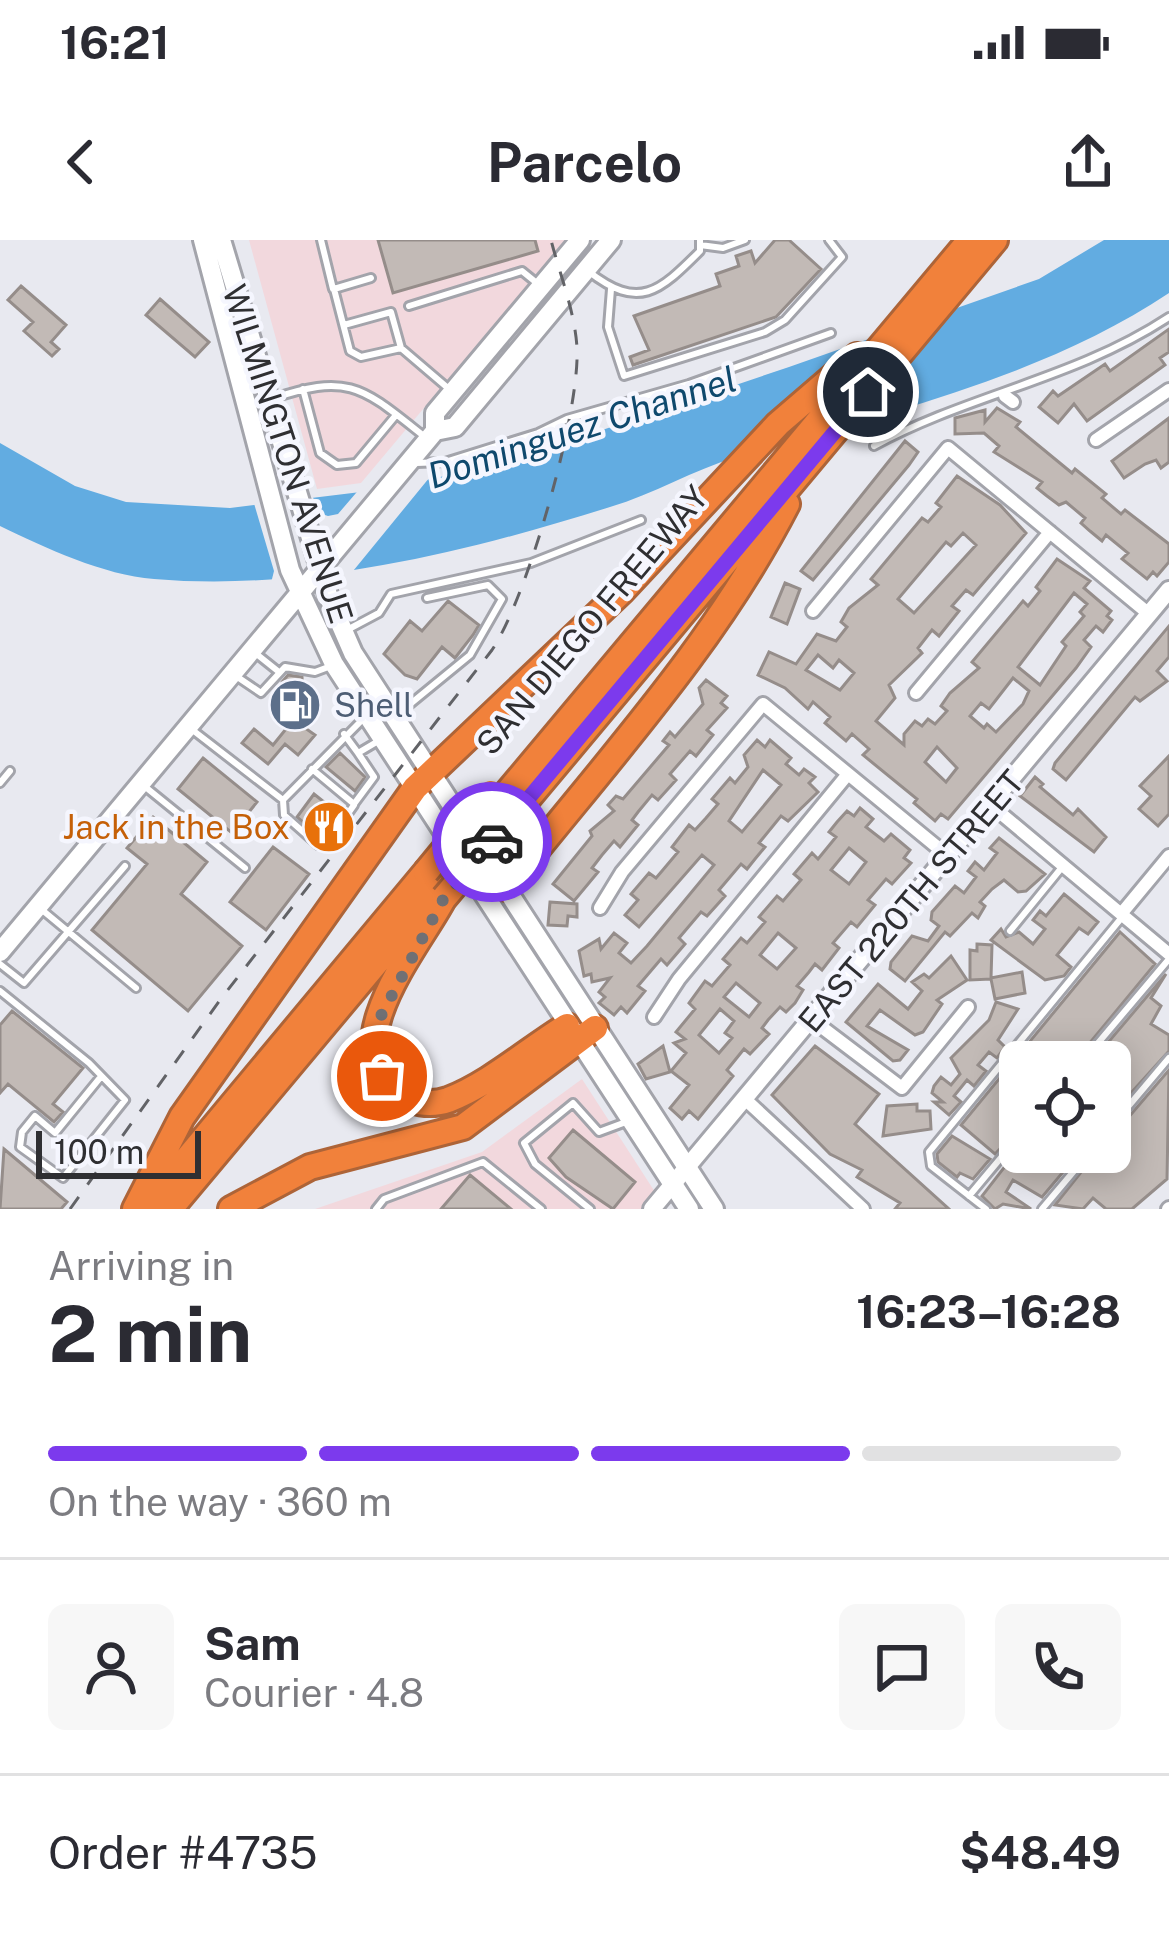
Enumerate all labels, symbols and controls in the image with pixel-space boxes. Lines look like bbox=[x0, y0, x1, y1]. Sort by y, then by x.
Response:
text: 16:21 bbox=[60, 16, 170, 69]
icon: back bbox=[48, 129, 114, 195]
icon: share bbox=[1055, 129, 1121, 195]
text: Parcelo bbox=[487, 131, 682, 194]
street label: WILMINGTON AVENUE bbox=[215, 280, 361, 628]
pin bbox=[817, 341, 919, 443]
water label: Dominguez Channel bbox=[422, 357, 742, 497]
icon: home bbox=[835, 359, 901, 425]
street label: SAN DIEGO FREEWAY bbox=[469, 478, 715, 762]
fuel station icon: Shell bbox=[267, 677, 323, 733]
place label: Shell bbox=[334, 686, 413, 724]
street label: EAST 220TH STREET bbox=[791, 763, 1031, 1039]
courier bbox=[432, 782, 552, 902]
restaurant icon: Jack in the Box bbox=[301, 799, 357, 855]
place label: Jack in the Box bbox=[62, 808, 290, 846]
icon: car bbox=[459, 809, 525, 875]
pin bbox=[331, 1025, 433, 1127]
map controls bbox=[999, 1041, 1131, 1173]
button: locate bbox=[999, 1041, 1131, 1173]
icon: bag bbox=[349, 1043, 415, 1109]
scale bar bbox=[36, 1125, 201, 1178]
text: 100 m bbox=[54, 1133, 144, 1171]
text: Arriving in bbox=[48, 1243, 234, 1289]
text: 16:23–16:28 bbox=[856, 1285, 1121, 1338]
text: 2 min bbox=[48, 1288, 252, 1380]
text: On the way · 360 m bbox=[48, 1479, 392, 1525]
button: person bbox=[48, 1604, 174, 1730]
button: chat bbox=[839, 1604, 965, 1730]
button: phone bbox=[995, 1604, 1121, 1730]
text: Sam bbox=[204, 1617, 301, 1670]
text: Courier · 4.8 bbox=[204, 1670, 424, 1716]
text: Order #4735 bbox=[48, 1826, 318, 1879]
text: $48.49 bbox=[960, 1826, 1121, 1879]

